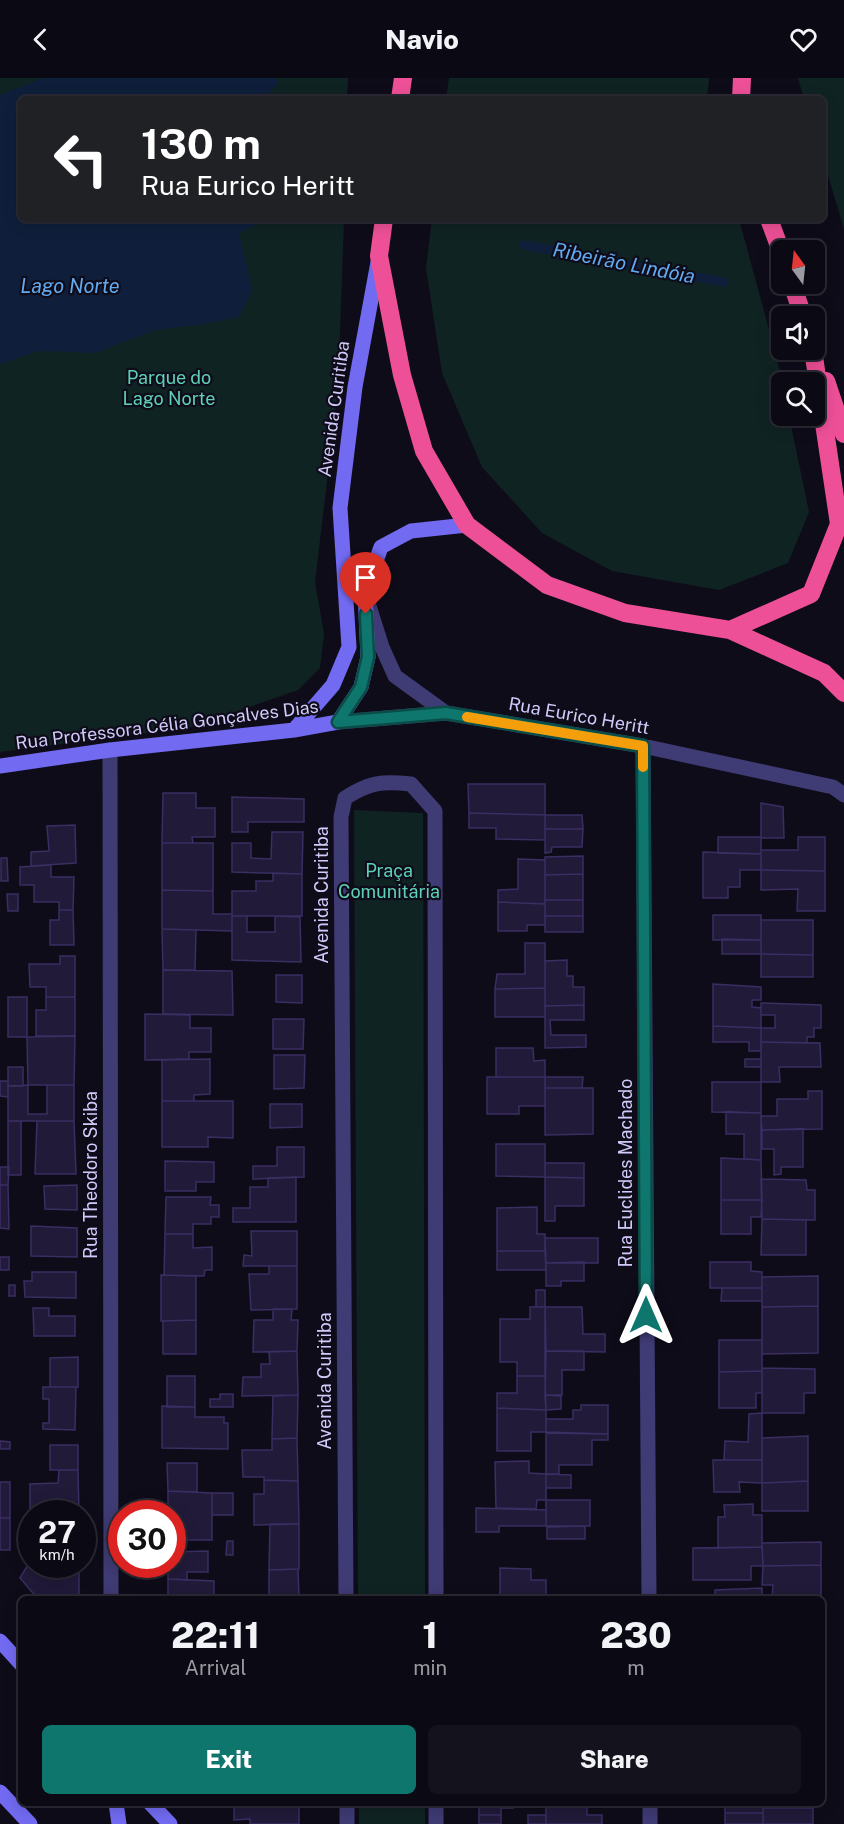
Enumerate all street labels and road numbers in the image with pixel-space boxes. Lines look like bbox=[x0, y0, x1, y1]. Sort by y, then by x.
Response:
street label: Avenida Curitiba bbox=[314, 339, 353, 478]
street label: Rua Eurico Heritt bbox=[507, 693, 651, 738]
street label: Rua Professora Célia Gonçalves Dias bbox=[14, 695, 320, 754]
street label: Avenida Curitiba bbox=[311, 826, 332, 964]
street label: Rua Euclides Machado bbox=[615, 1079, 636, 1267]
street label: Rua Theodoro Skiba bbox=[80, 1091, 101, 1259]
street label: Avenida Curitiba bbox=[314, 1312, 335, 1450]

